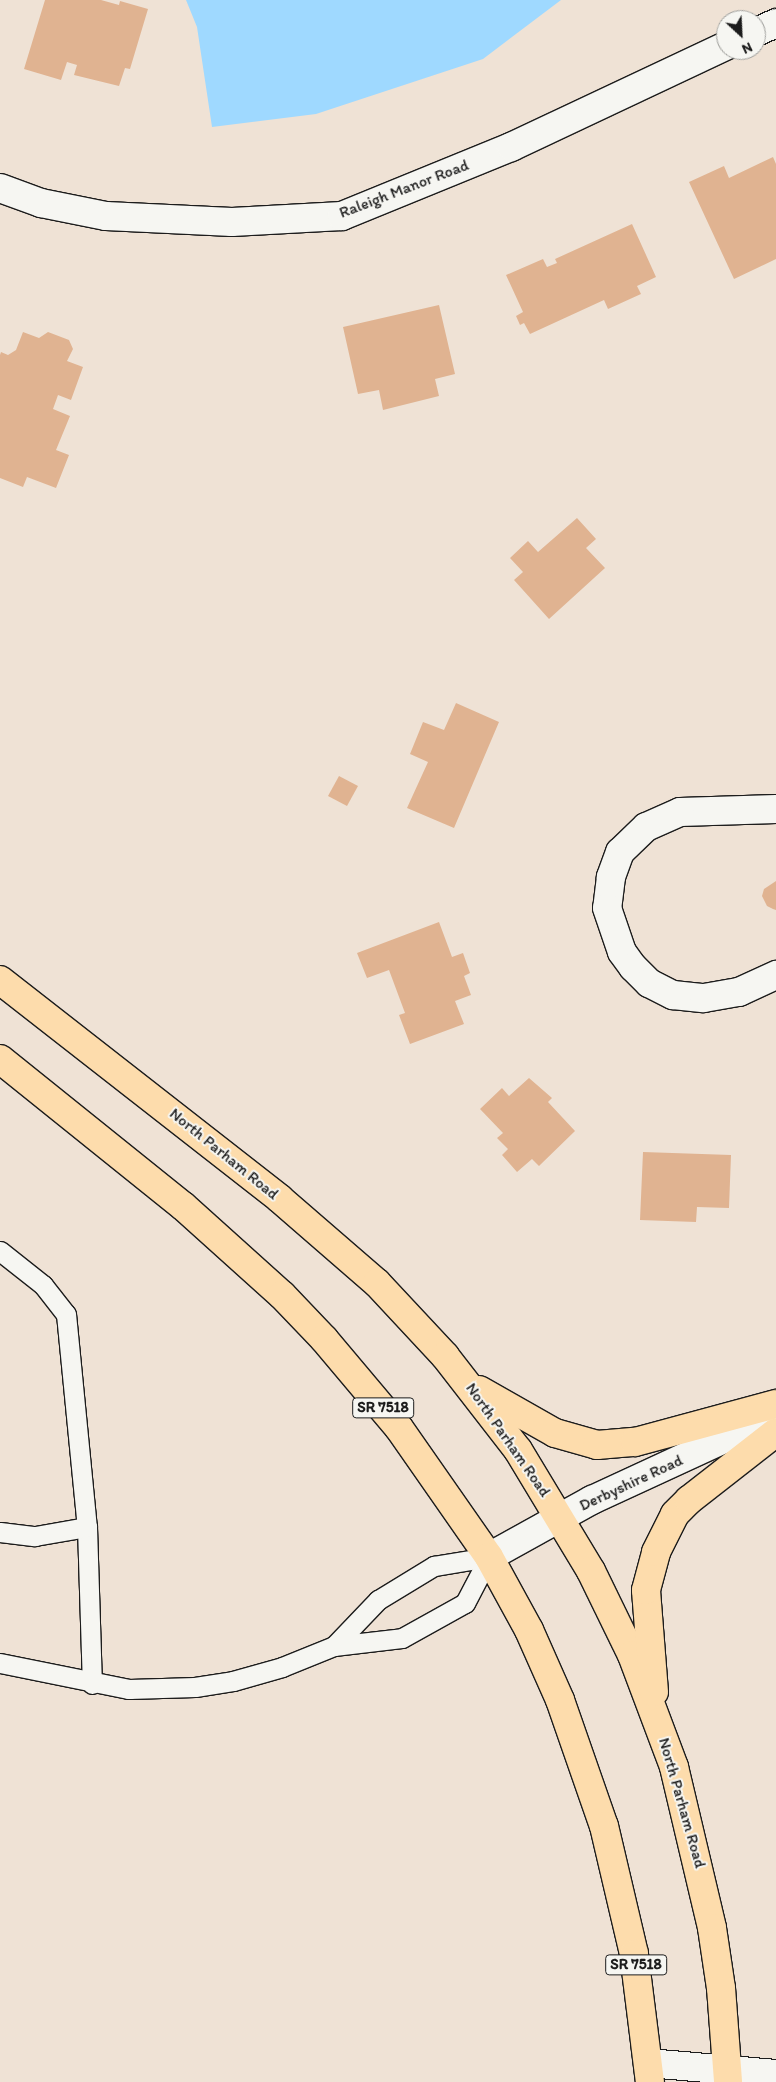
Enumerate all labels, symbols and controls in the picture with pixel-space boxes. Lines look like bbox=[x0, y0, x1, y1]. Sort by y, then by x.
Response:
north arrow bbox=[716, 10, 766, 60]
text: N bbox=[739, 38, 755, 58]
street label: Raleigh Manor Road bbox=[337, 156, 471, 222]
street label: North Parham Road bbox=[166, 1104, 282, 1204]
street label: North Parham Road bbox=[462, 1379, 554, 1501]
road number: SR 7518 bbox=[352, 1396, 414, 1420]
street label: Derbyshire Road bbox=[576, 1451, 686, 1515]
street label: North Parham Road bbox=[654, 1736, 710, 1870]
road number: SR 7518 bbox=[605, 1952, 667, 1978]

